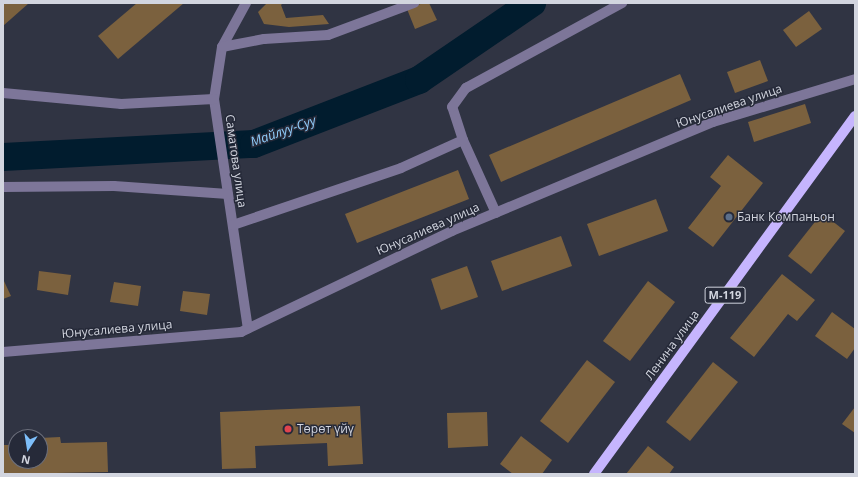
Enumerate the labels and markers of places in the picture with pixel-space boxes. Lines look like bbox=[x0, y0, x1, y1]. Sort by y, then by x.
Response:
place label: Банк Компаньон bbox=[737, 210, 835, 224]
marker: Банк Компаньон bbox=[724, 212, 734, 222]
place label: Төрөт үйү bbox=[297, 422, 354, 436]
marker: Төрөт үйү bbox=[282, 423, 294, 435]

